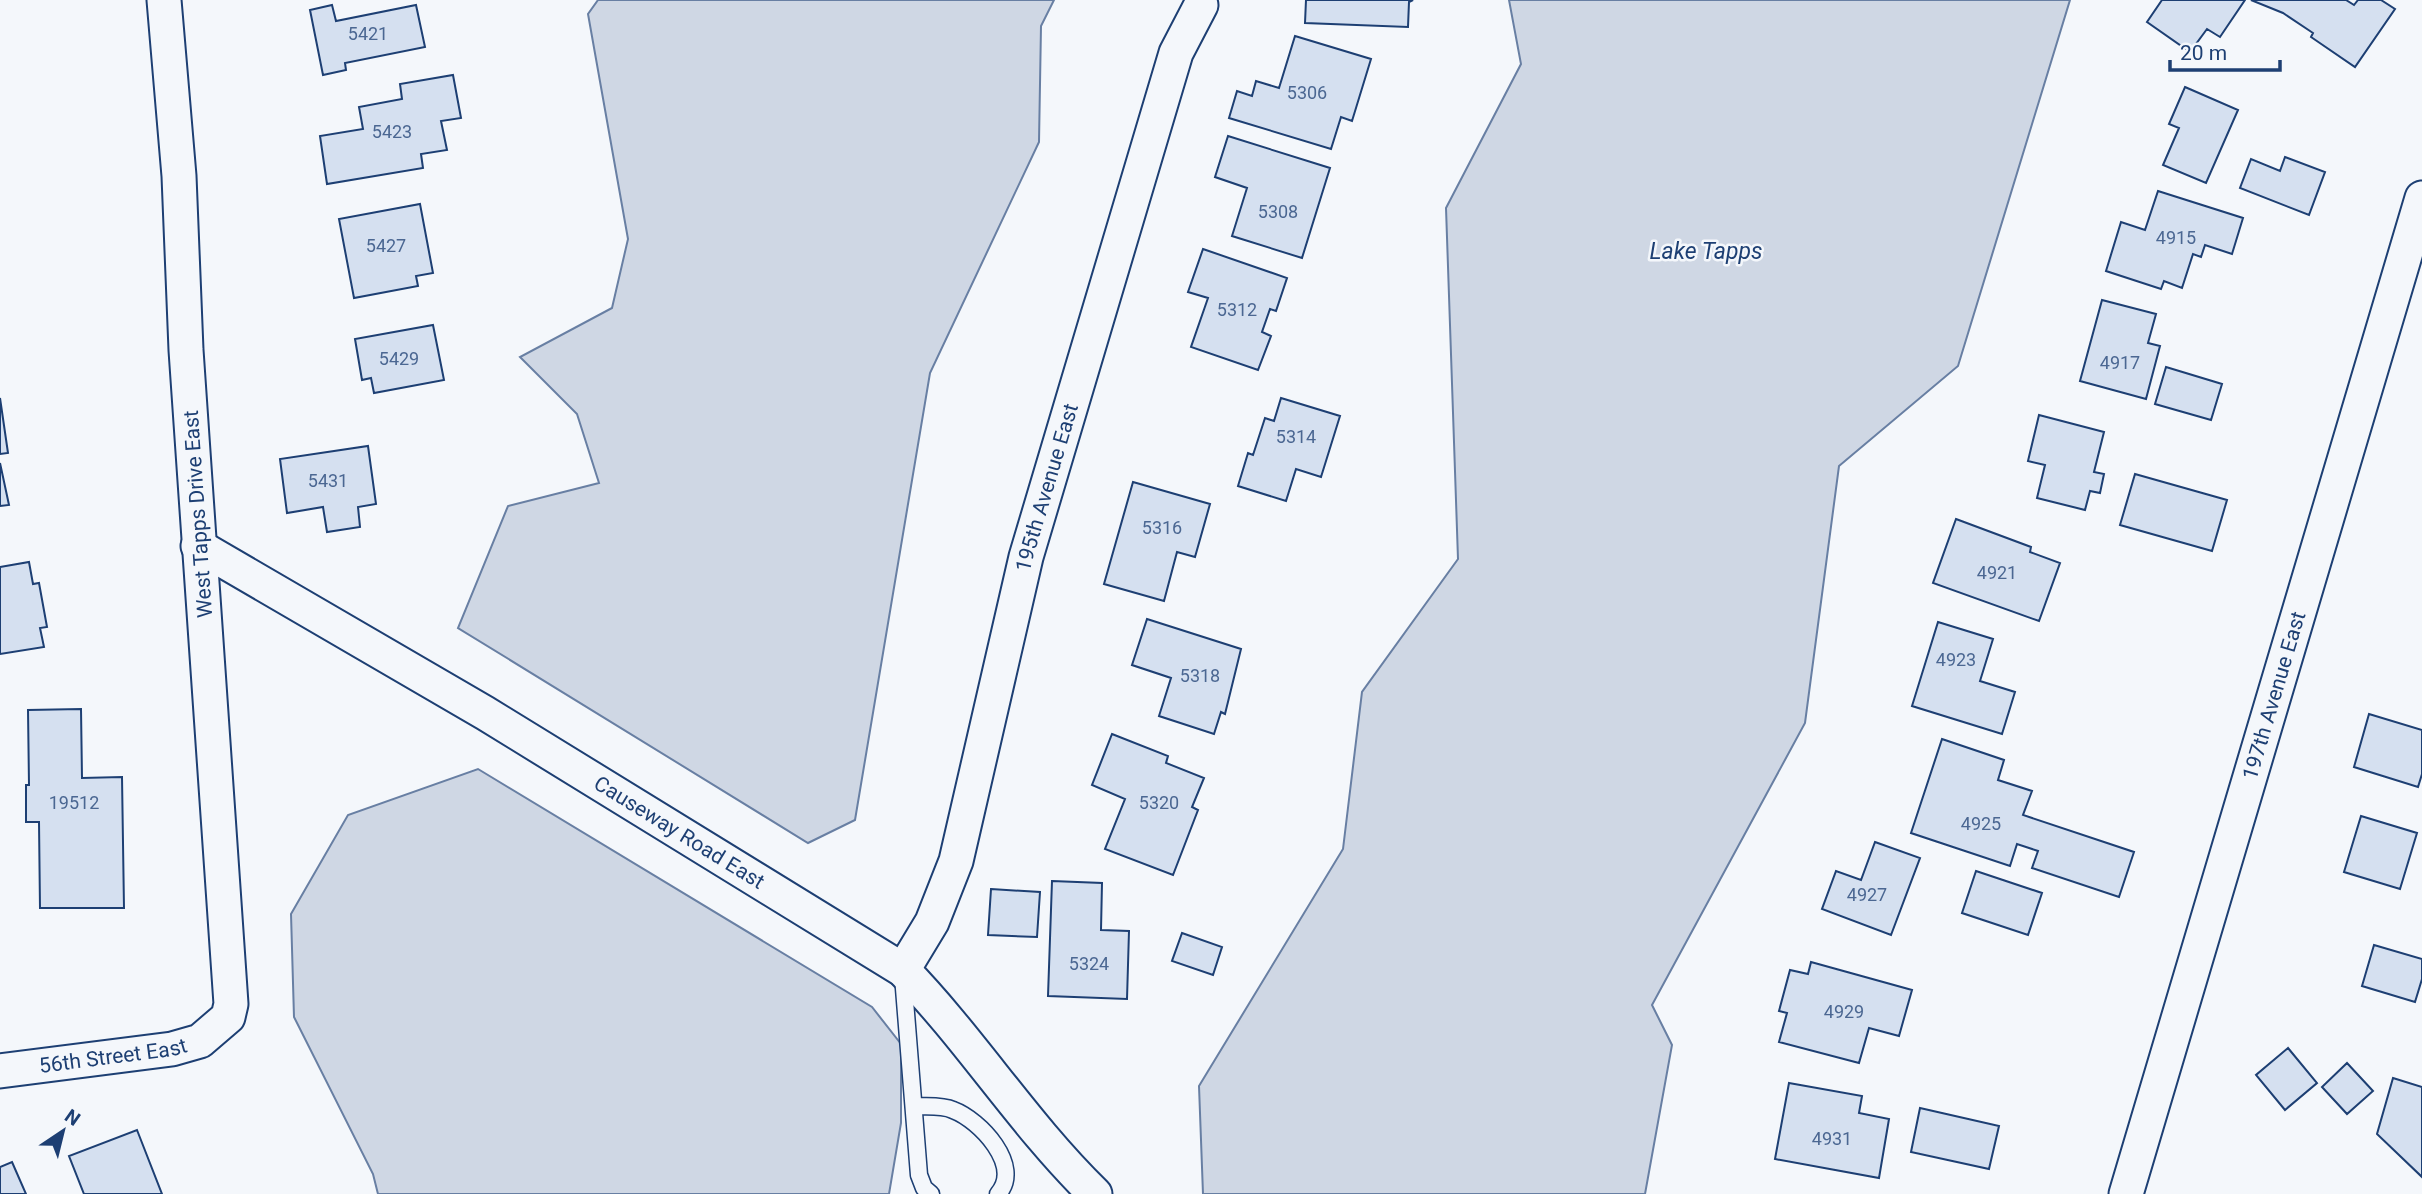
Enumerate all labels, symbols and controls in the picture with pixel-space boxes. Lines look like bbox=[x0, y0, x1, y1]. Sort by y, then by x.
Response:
house number: 5421 bbox=[348, 23, 388, 44]
scale bar bbox=[2170, 28, 2280, 72]
text: 20 m bbox=[2180, 41, 2227, 65]
house number: 5306 bbox=[1287, 82, 1327, 103]
house number: 5423 bbox=[372, 121, 412, 142]
house number: 5308 bbox=[1258, 201, 1298, 222]
house number: 4915 bbox=[2156, 227, 2196, 248]
house number: 5427 bbox=[366, 235, 406, 256]
water label: Lake Tapps bbox=[1649, 238, 1763, 265]
house number: 5312 bbox=[1217, 299, 1257, 320]
house number: 5429 bbox=[379, 348, 419, 369]
house number: 4917 bbox=[2100, 352, 2140, 373]
street label: 195th Avenue East bbox=[1011, 401, 1083, 574]
street label: West Tapps Drive East bbox=[179, 409, 217, 619]
house number: 5314 bbox=[1276, 426, 1316, 447]
house number: 5431 bbox=[308, 470, 348, 491]
house number: 5316 bbox=[1142, 517, 1182, 538]
house number: 4921 bbox=[1977, 562, 2017, 583]
street label: 197th Avenue East bbox=[2238, 609, 2310, 782]
house number: 4923 bbox=[1936, 649, 1976, 670]
house number: 5318 bbox=[1180, 665, 1220, 686]
street label: Causeway Road East bbox=[590, 771, 769, 894]
house number: 19512 bbox=[49, 792, 99, 813]
house number: 5320 bbox=[1139, 792, 1179, 813]
house number: 4925 bbox=[1961, 813, 2001, 834]
house number: 4927 bbox=[1847, 884, 1887, 905]
house number: 5324 bbox=[1069, 953, 1109, 974]
house number: 4929 bbox=[1824, 1001, 1864, 1022]
street label: 56th Street East bbox=[38, 1033, 190, 1078]
north arrow bbox=[28, 1096, 98, 1166]
text: N bbox=[60, 1104, 85, 1131]
house number: 4931 bbox=[1812, 1128, 1852, 1149]

